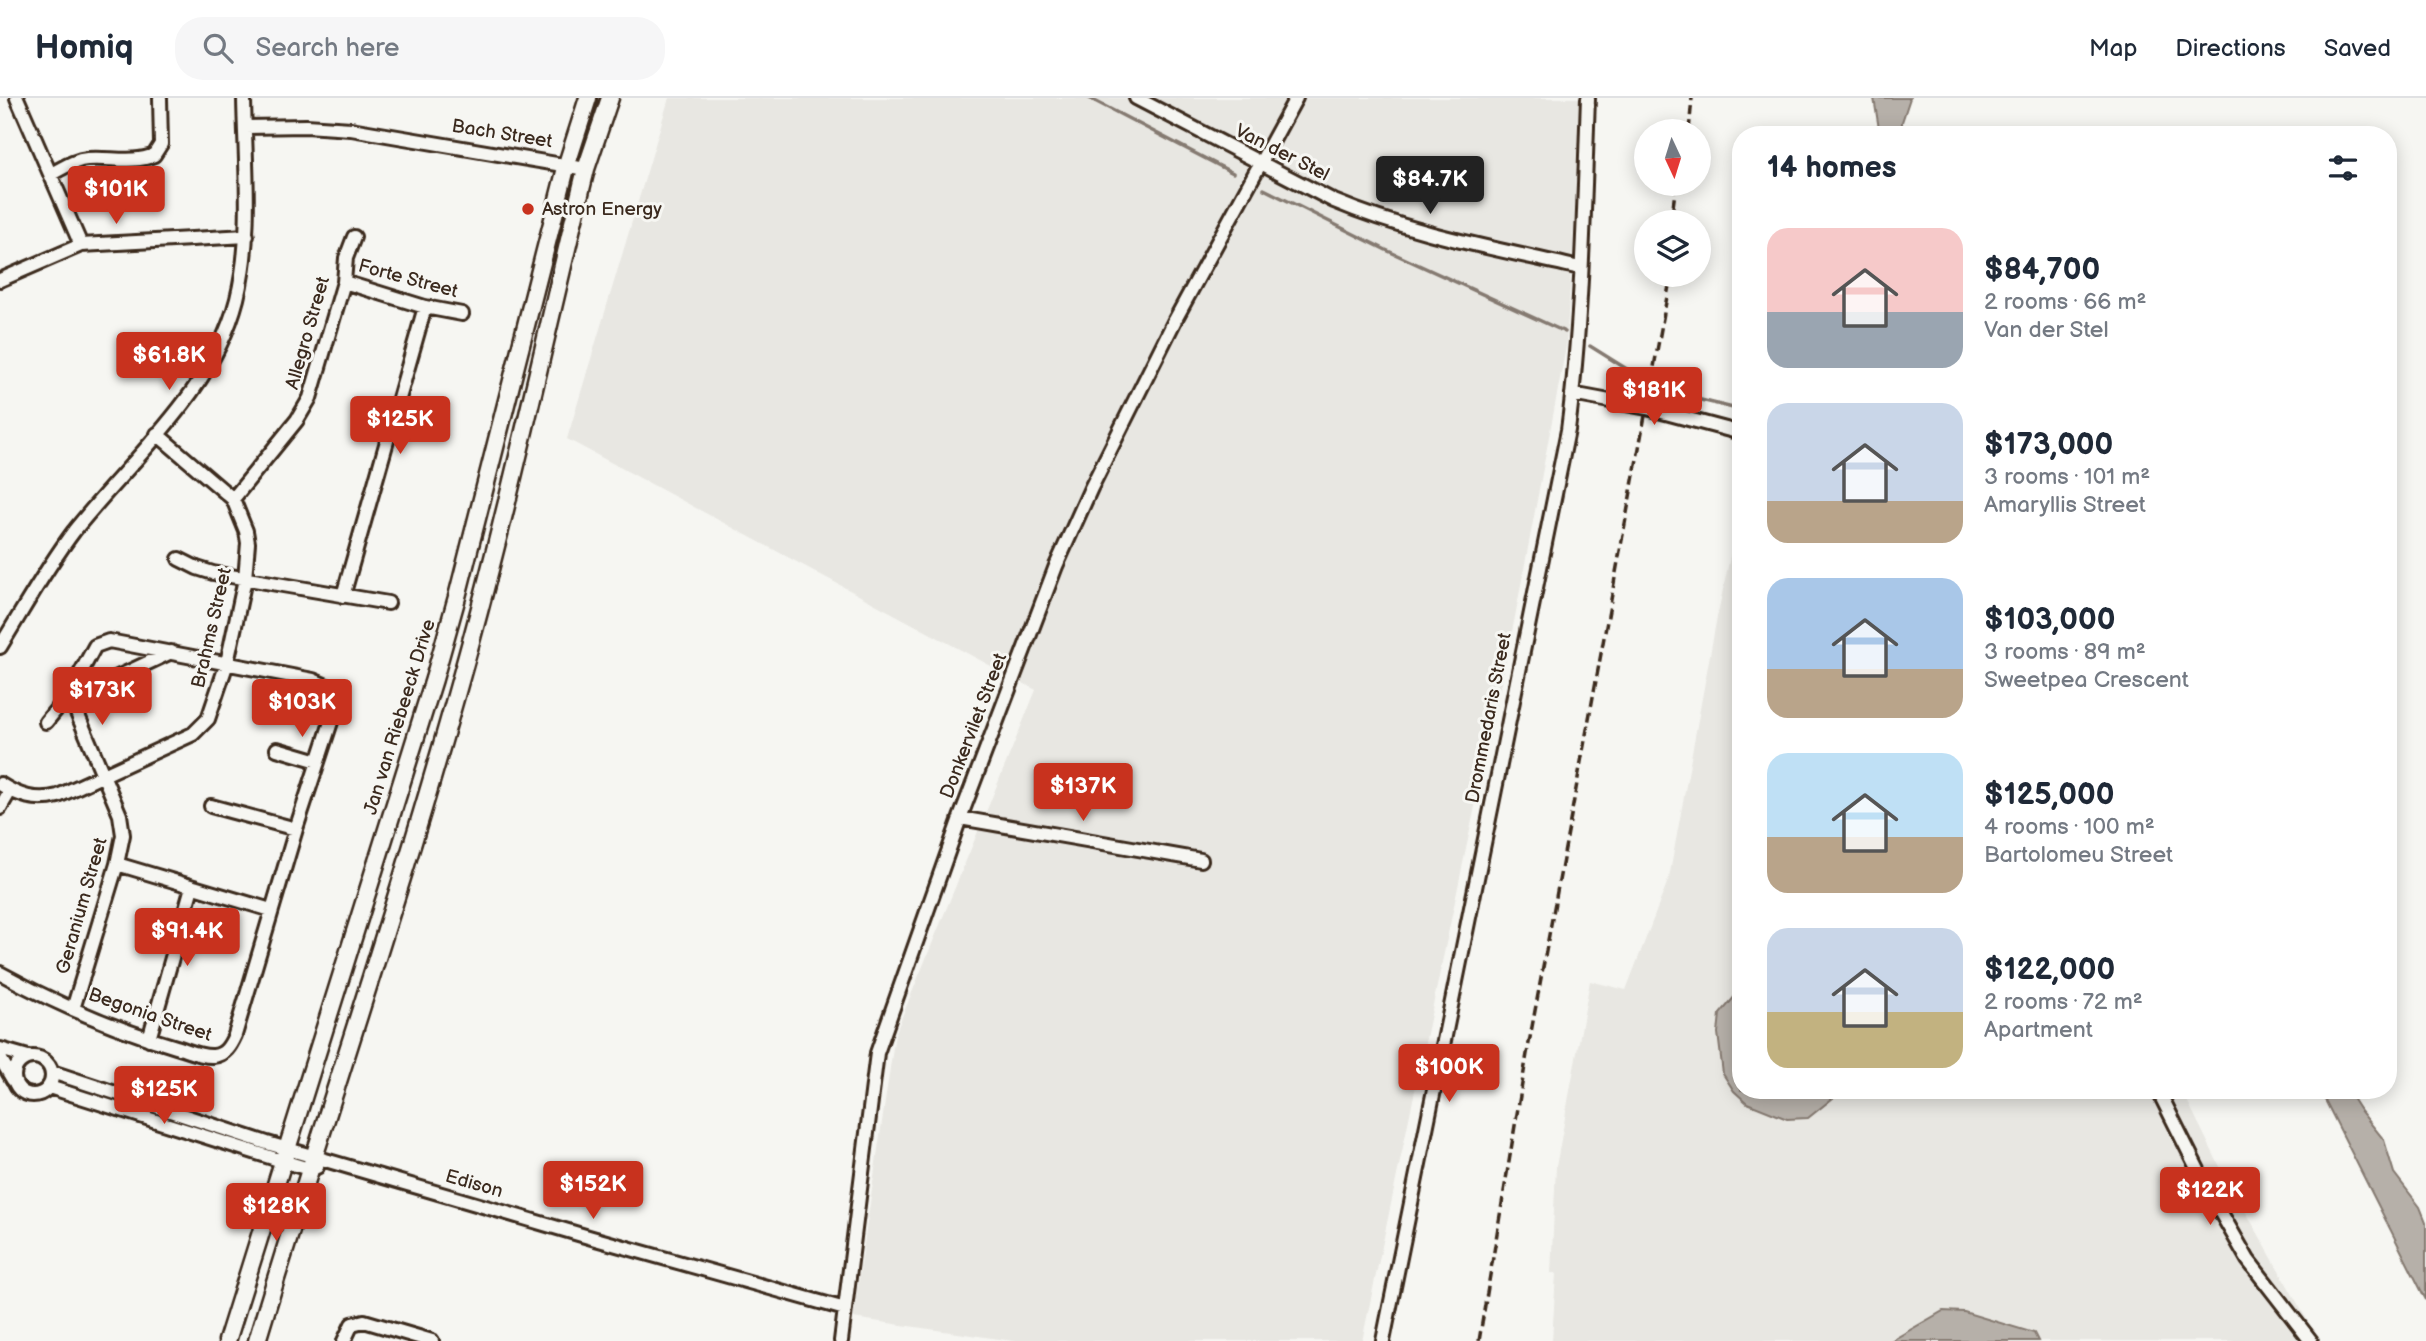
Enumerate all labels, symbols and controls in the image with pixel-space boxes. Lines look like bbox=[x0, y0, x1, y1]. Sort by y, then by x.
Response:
search box bbox=[175, 17, 665, 80]
text: Homiq bbox=[35, 28, 133, 68]
icon: search bbox=[199, 29, 237, 67]
text: Search here bbox=[255, 33, 400, 64]
text: Map bbox=[2089, 34, 2137, 63]
text: Directions bbox=[2175, 34, 2286, 63]
text: Saved bbox=[2324, 34, 2391, 63]
street label: Bach Street bbox=[450, 115, 554, 153]
street label: Van der Stel bbox=[1231, 119, 1333, 187]
north arrow bbox=[1634, 119, 1712, 196]
map controls bbox=[1634, 119, 1711, 287]
icon: filters bbox=[2324, 149, 2362, 187]
text: 14 homes bbox=[1767, 150, 1896, 186]
pin: $84.7K bbox=[1373, 156, 1487, 216]
text: $84.7K bbox=[1392, 165, 1468, 193]
pin: $101K bbox=[67, 166, 165, 226]
text: $101K bbox=[84, 175, 148, 203]
place label: Astron Energy bbox=[542, 198, 662, 221]
marker: Astron Energy bbox=[520, 201, 536, 217]
button: layers bbox=[1634, 210, 1711, 287]
text: $84,700 bbox=[1984, 252, 2100, 288]
street label: Forte Street bbox=[356, 255, 460, 303]
icon: home bbox=[1823, 256, 1907, 340]
street label: Allegro Street bbox=[281, 274, 335, 392]
text: 2 rooms · 66 m² bbox=[1984, 288, 2146, 316]
text: Van der Stel bbox=[1984, 316, 2109, 344]
pin: $61.8K bbox=[112, 332, 226, 392]
text: $61.8K bbox=[132, 341, 206, 369]
pin: $181K bbox=[1605, 368, 1703, 427]
text: $181K bbox=[1622, 376, 1686, 404]
pin: $125K bbox=[351, 396, 449, 456]
text: $125K bbox=[366, 405, 434, 433]
text: $173,000 bbox=[1984, 427, 2113, 463]
icon: home bbox=[1823, 431, 1907, 515]
text: 3 rooms · 101 m² bbox=[1984, 463, 2150, 491]
text: Amaryllis Street bbox=[1984, 491, 2146, 519]
street label: Brahms Street bbox=[187, 565, 237, 690]
text: $103,000 bbox=[1984, 602, 2115, 638]
icon: home bbox=[1823, 606, 1907, 690]
street label: Jan van Riebeeck Drive bbox=[359, 616, 441, 818]
street label: Drommedaris Street bbox=[1461, 631, 1517, 805]
text: 3 rooms · 89 m² bbox=[1984, 638, 2146, 666]
street label: Donkervilet Street bbox=[936, 650, 1012, 802]
text: Sweetpea Crescent bbox=[1984, 666, 2189, 694]
pin: $173K bbox=[53, 668, 151, 727]
text: $173K bbox=[69, 676, 135, 704]
pin: $103K bbox=[253, 680, 351, 739]
text: $103K bbox=[268, 688, 336, 716]
pin: $137K bbox=[1034, 764, 1132, 823]
text: $137K bbox=[1050, 772, 1116, 800]
text: $125,000 bbox=[1984, 777, 2114, 813]
icon: home bbox=[1823, 781, 1907, 865]
text: 4 rooms · 100 m² bbox=[1984, 813, 2155, 841]
street label: Geranium Street bbox=[51, 835, 113, 977]
text: Bartolomeu Street bbox=[1984, 841, 2173, 869]
pin: $91.4K bbox=[130, 908, 244, 968]
text: $91.4K bbox=[151, 917, 223, 945]
text: $122,000 bbox=[1984, 952, 2115, 988]
icon: home bbox=[1823, 956, 1907, 1040]
street label: Begonia Street bbox=[85, 983, 215, 1047]
text: 2 rooms · 72 m² bbox=[1984, 988, 2143, 1016]
text: Apartment bbox=[1984, 1016, 2093, 1044]
pin: $100K bbox=[1400, 1044, 1498, 1104]
text: $100K bbox=[1414, 1053, 1484, 1081]
pin: $125K bbox=[115, 1066, 213, 1126]
text: $125K bbox=[130, 1075, 198, 1103]
pin: $152K bbox=[544, 1162, 642, 1221]
street label: Edison bbox=[443, 1165, 505, 1203]
pin: $122K bbox=[2161, 1168, 2259, 1227]
text: $152K bbox=[559, 1170, 627, 1198]
text: $122K bbox=[2176, 1176, 2244, 1204]
pin: $128K bbox=[227, 1184, 325, 1243]
text: $128K bbox=[242, 1192, 310, 1220]

